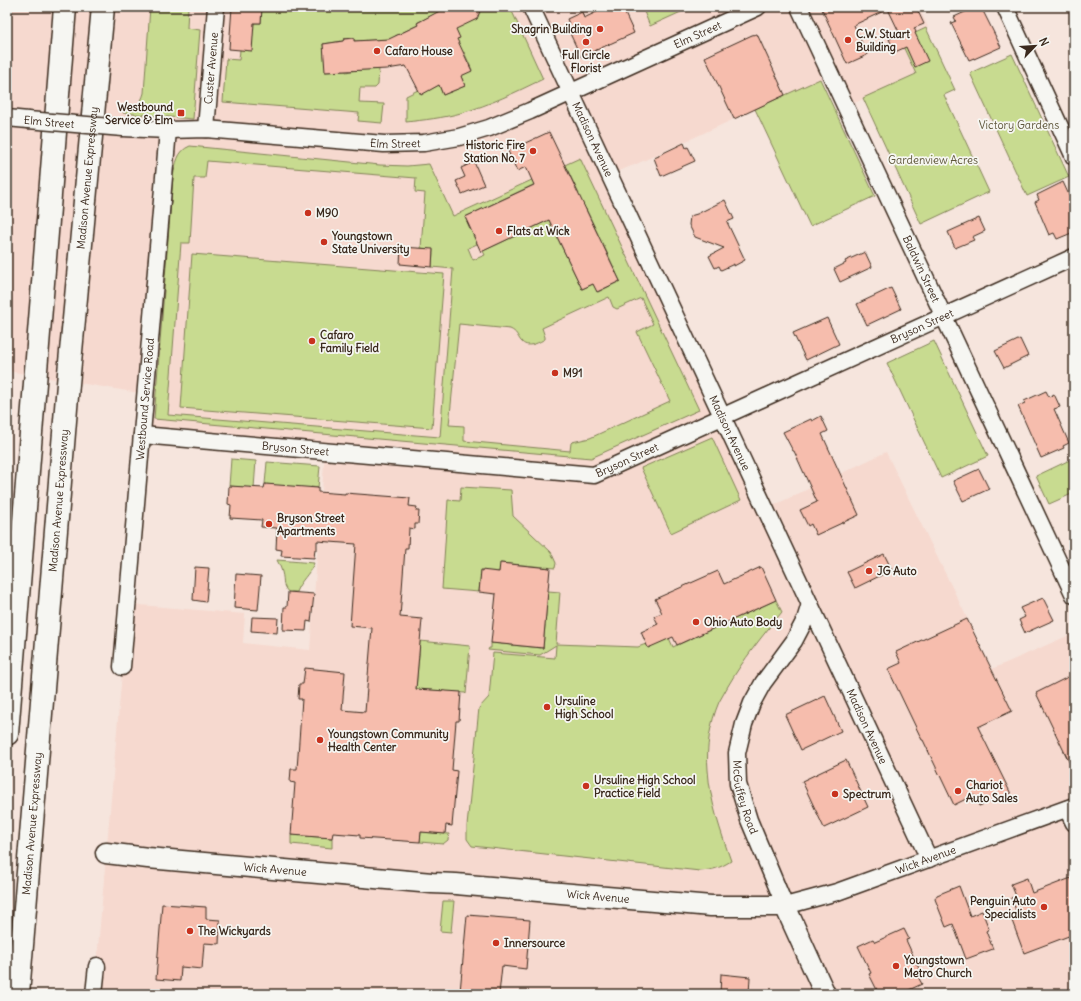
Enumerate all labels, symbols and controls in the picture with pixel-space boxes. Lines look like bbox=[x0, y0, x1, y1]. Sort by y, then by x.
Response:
street label: Elm Street bbox=[672, 18, 724, 51]
place label: Shagrin Building bbox=[511, 22, 592, 37]
marker: Shagrin Building bbox=[595, 24, 605, 34]
north arrow bbox=[1015, 26, 1055, 66]
place label: C.W. Stuart Building bbox=[856, 27, 910, 55]
street label: Custer Avenue bbox=[201, 32, 221, 105]
marker: C.W. Stuart Building bbox=[843, 35, 853, 45]
text: N bbox=[1036, 35, 1052, 48]
marker: Full Circle Florist bbox=[581, 37, 591, 47]
place label: Cafaro House bbox=[385, 44, 453, 58]
marker: Cafaro House bbox=[372, 46, 382, 56]
place label: Full Circle Florist bbox=[562, 48, 610, 75]
place label: Westbound Service & Elm bbox=[105, 100, 174, 127]
street label: Madison Avenue bbox=[569, 100, 616, 179]
street label: Madison Avenue Expressway bbox=[74, 106, 101, 250]
marker: Westbound Service & Elm bbox=[176, 108, 186, 118]
street label: Elm Street bbox=[23, 113, 75, 131]
park label: Victory Gardens bbox=[979, 118, 1059, 132]
street label: Elm Street bbox=[369, 136, 421, 151]
place label: Historic Fire Station No. 7 bbox=[464, 138, 526, 165]
marker: Historic Fire Station No. 7 bbox=[528, 146, 538, 156]
park label: Gardenview Acres bbox=[888, 153, 978, 167]
place label: M90 bbox=[316, 206, 339, 220]
marker: M90 bbox=[303, 208, 313, 218]
place label: Flats at Wick bbox=[507, 224, 570, 238]
marker: Flats at Wick bbox=[494, 226, 504, 236]
place label: Youngstown State University bbox=[331, 229, 409, 257]
street label: Baldwin Street bbox=[900, 233, 943, 305]
marker: Youngstown State University bbox=[319, 237, 329, 247]
street label: Bryson Street bbox=[888, 306, 956, 346]
place label: Cafaro Family Field bbox=[320, 328, 380, 356]
marker: Cafaro Family Field bbox=[307, 336, 317, 346]
street label: Westbound Service Road bbox=[133, 337, 157, 461]
place label: M91 bbox=[563, 366, 583, 380]
marker: M91 bbox=[550, 368, 560, 378]
street label: Madison Avenue bbox=[706, 393, 753, 473]
street label: Madison Avenue Expressway bbox=[46, 429, 71, 573]
street label: Bryson Street bbox=[261, 439, 330, 459]
street label: Bryson Street bbox=[593, 440, 661, 480]
place label: Bryson Street Apartments bbox=[277, 511, 345, 539]
marker: Bryson Street Apartments bbox=[264, 519, 274, 529]
place label: JG Auto bbox=[877, 564, 917, 578]
marker: JG Auto bbox=[864, 566, 874, 576]
place label: Ohio Auto Body bbox=[704, 615, 782, 630]
marker: Ohio Auto Body bbox=[691, 617, 701, 627]
street label: Madison Avenue bbox=[844, 687, 891, 766]
place label: Ursuline High School bbox=[555, 694, 613, 722]
marker: Ursuline High School bbox=[542, 702, 552, 712]
place label: Youngstown Community Health Center bbox=[327, 727, 449, 754]
marker: Youngstown Community Health Center bbox=[315, 735, 325, 745]
street label: Madison Avenue Expressway bbox=[19, 752, 45, 895]
street label: McGuffey Road bbox=[730, 760, 761, 837]
place label: Ursuline High School Practice Field bbox=[594, 773, 696, 800]
place label: Chariot Auto Sales bbox=[966, 778, 1018, 805]
marker: Ursuline High School Practice Field bbox=[581, 781, 591, 791]
marker: Chariot Auto Sales bbox=[953, 786, 963, 796]
place label: Spectrum bbox=[843, 787, 892, 802]
marker: Spectrum bbox=[830, 789, 840, 799]
street label: Wick Avenue bbox=[894, 842, 958, 877]
street label: Wick Avenue bbox=[243, 859, 307, 879]
street label: Wick Avenue bbox=[566, 887, 630, 906]
place label: Penguin Auto Specialists bbox=[970, 894, 1036, 922]
marker: Penguin Auto Specialists bbox=[1039, 902, 1049, 912]
place label: The Wickyards bbox=[198, 924, 271, 939]
marker: The Wickyards bbox=[185, 926, 195, 936]
place label: Innersource bbox=[504, 936, 565, 950]
marker: Innersource bbox=[491, 938, 501, 948]
place label: Youngstown Metro Church bbox=[903, 953, 973, 980]
marker: Youngstown Metro Church bbox=[891, 961, 901, 971]

